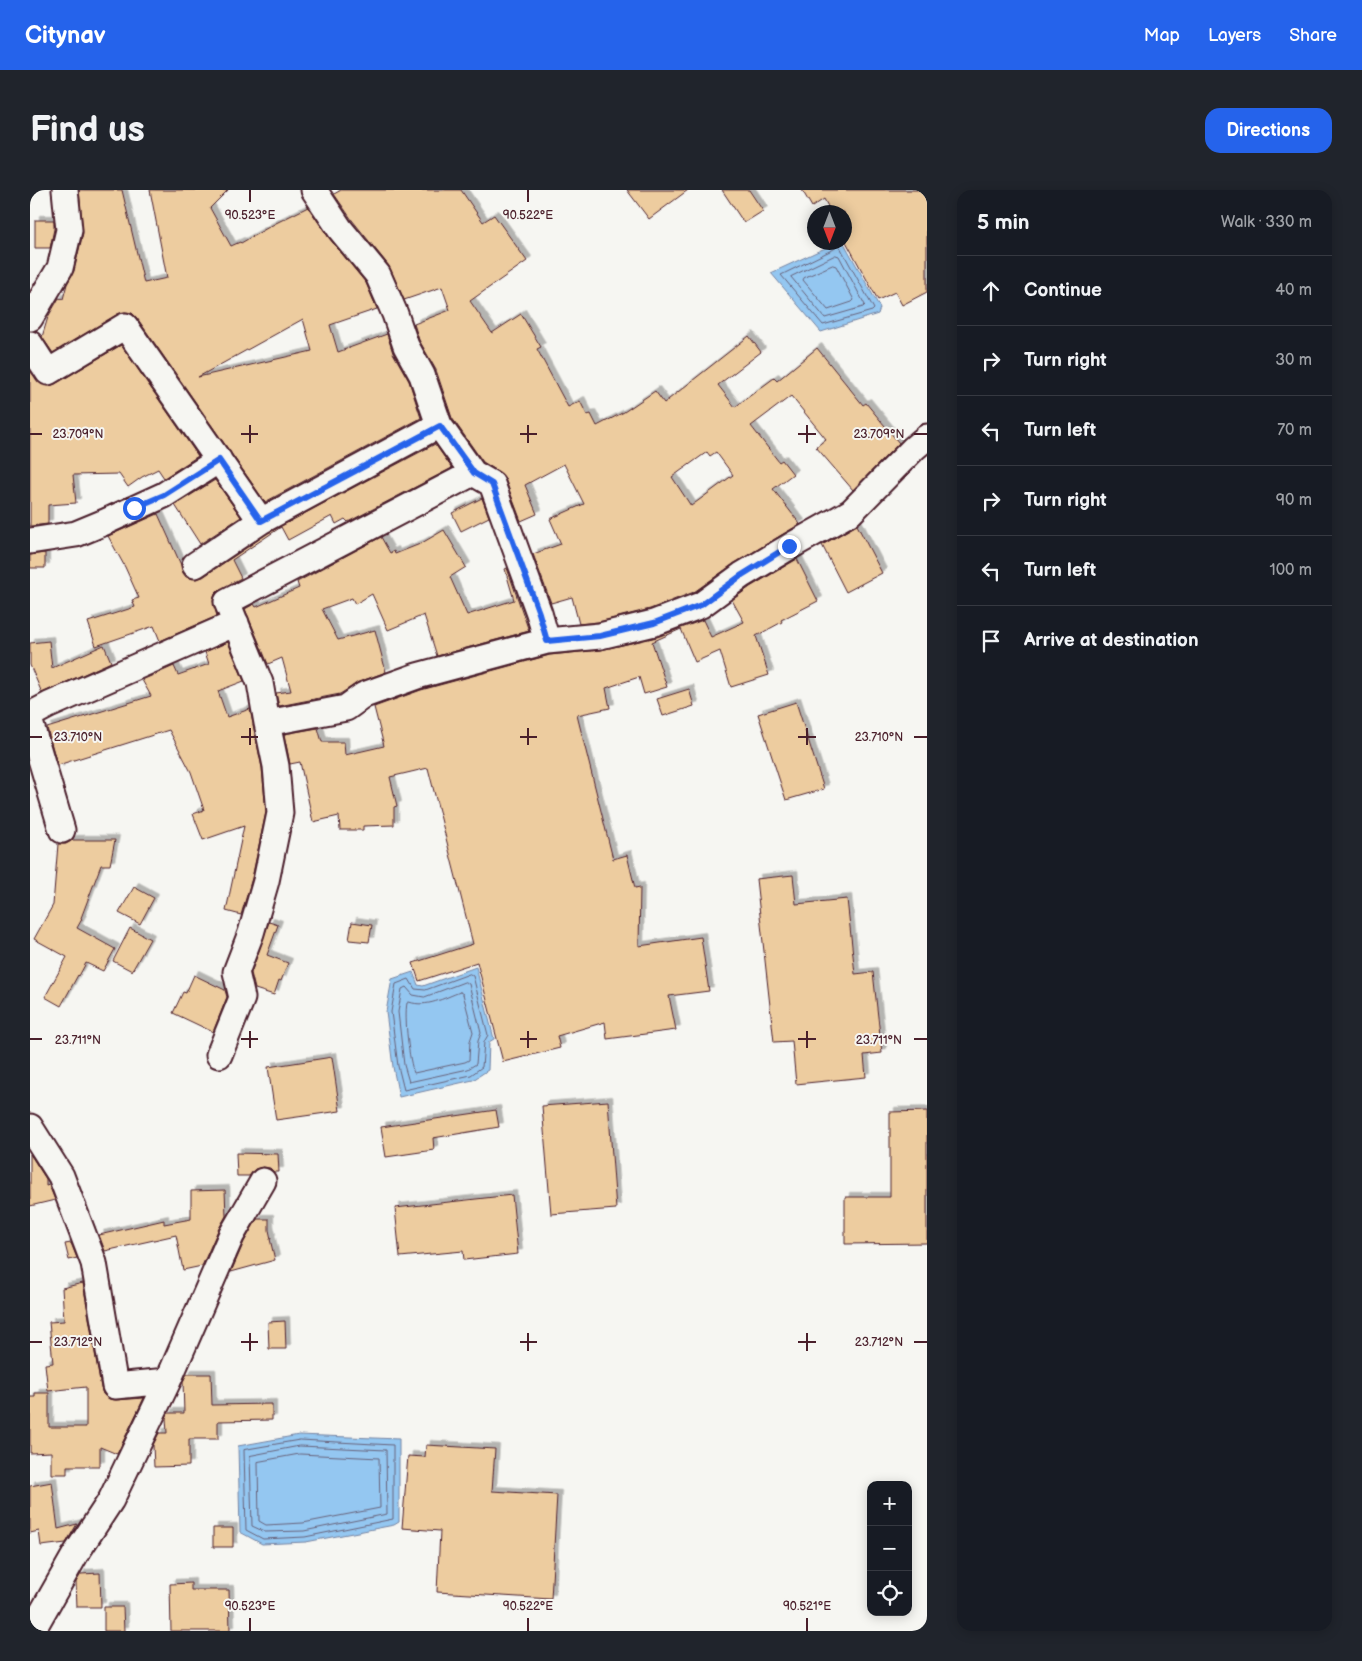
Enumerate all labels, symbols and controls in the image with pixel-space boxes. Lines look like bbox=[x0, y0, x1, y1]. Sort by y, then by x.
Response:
text: Citynav bbox=[25, 21, 106, 50]
text: Map bbox=[1144, 25, 1180, 46]
text: Layers bbox=[1208, 25, 1261, 46]
text: Share bbox=[1289, 25, 1337, 46]
button: Directions bbox=[1205, 108, 1332, 153]
text: Find us bbox=[30, 109, 145, 152]
north arrow bbox=[807, 205, 852, 250]
text: 90.523°E bbox=[225, 208, 275, 223]
text: 90.522°E bbox=[503, 208, 553, 223]
text: 5 min bbox=[977, 210, 1030, 235]
text: Walk · 330 m bbox=[1221, 213, 1312, 232]
icon: ahead bbox=[977, 277, 1005, 305]
text: Continue bbox=[1024, 279, 1102, 302]
text: 40 m bbox=[1275, 281, 1312, 300]
icon: right bbox=[977, 347, 1005, 375]
text: Turn right bbox=[1024, 349, 1107, 372]
text: 30 m bbox=[1275, 351, 1312, 370]
icon: left bbox=[977, 417, 1005, 445]
text: Turn left bbox=[1024, 419, 1096, 442]
text: 70 m bbox=[1277, 421, 1312, 440]
text: 23.709°N bbox=[52, 427, 104, 442]
text: 23.709°N bbox=[853, 427, 905, 442]
icon: right bbox=[977, 487, 1005, 515]
text: Turn right bbox=[1024, 489, 1107, 512]
text: 90 m bbox=[1276, 491, 1312, 510]
route start bbox=[123, 497, 146, 520]
route end bbox=[778, 535, 801, 558]
icon: left bbox=[977, 557, 1005, 585]
text: Turn left bbox=[1024, 559, 1096, 582]
text: 100 m bbox=[1269, 561, 1312, 580]
icon: arrive bbox=[977, 627, 1005, 655]
text: Arrive at destination bbox=[1024, 629, 1199, 652]
text: 23.710°N bbox=[54, 730, 102, 745]
text: 23.710°N bbox=[855, 730, 903, 745]
text: 23.711°N bbox=[55, 1033, 101, 1048]
text: 23.711°N bbox=[856, 1033, 902, 1048]
text: 23.712°N bbox=[54, 1335, 102, 1350]
text: 23.712°N bbox=[855, 1335, 903, 1350]
map controls bbox=[867, 1481, 912, 1616]
button: + bbox=[867, 1481, 912, 1526]
button: − bbox=[867, 1526, 912, 1571]
button: locate bbox=[867, 1571, 912, 1616]
text: 90.523°E bbox=[225, 1599, 275, 1614]
text: 90.522°E bbox=[503, 1599, 553, 1614]
text: 90.521°E bbox=[783, 1599, 831, 1614]

